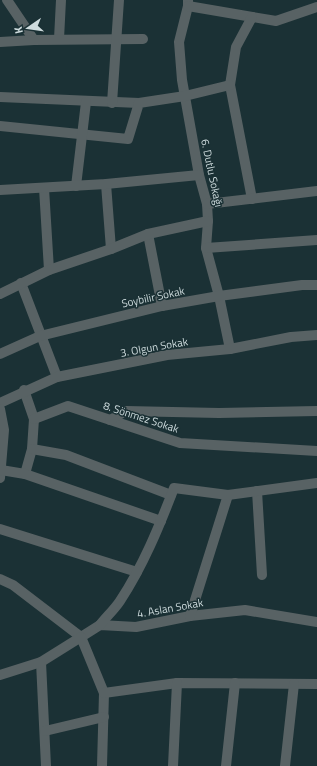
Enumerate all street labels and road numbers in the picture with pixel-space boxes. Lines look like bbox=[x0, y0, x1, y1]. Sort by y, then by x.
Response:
street label: 6. Dutlu Sokağı bbox=[197, 138, 227, 208]
street label: Soybilir Sokak bbox=[120, 282, 187, 311]
street label: 3. Olgun Sokak bbox=[119, 333, 190, 361]
street label: 8. Sönmez Sokak bbox=[101, 397, 182, 437]
street label: 4. Aslan Sokak bbox=[136, 594, 205, 622]

